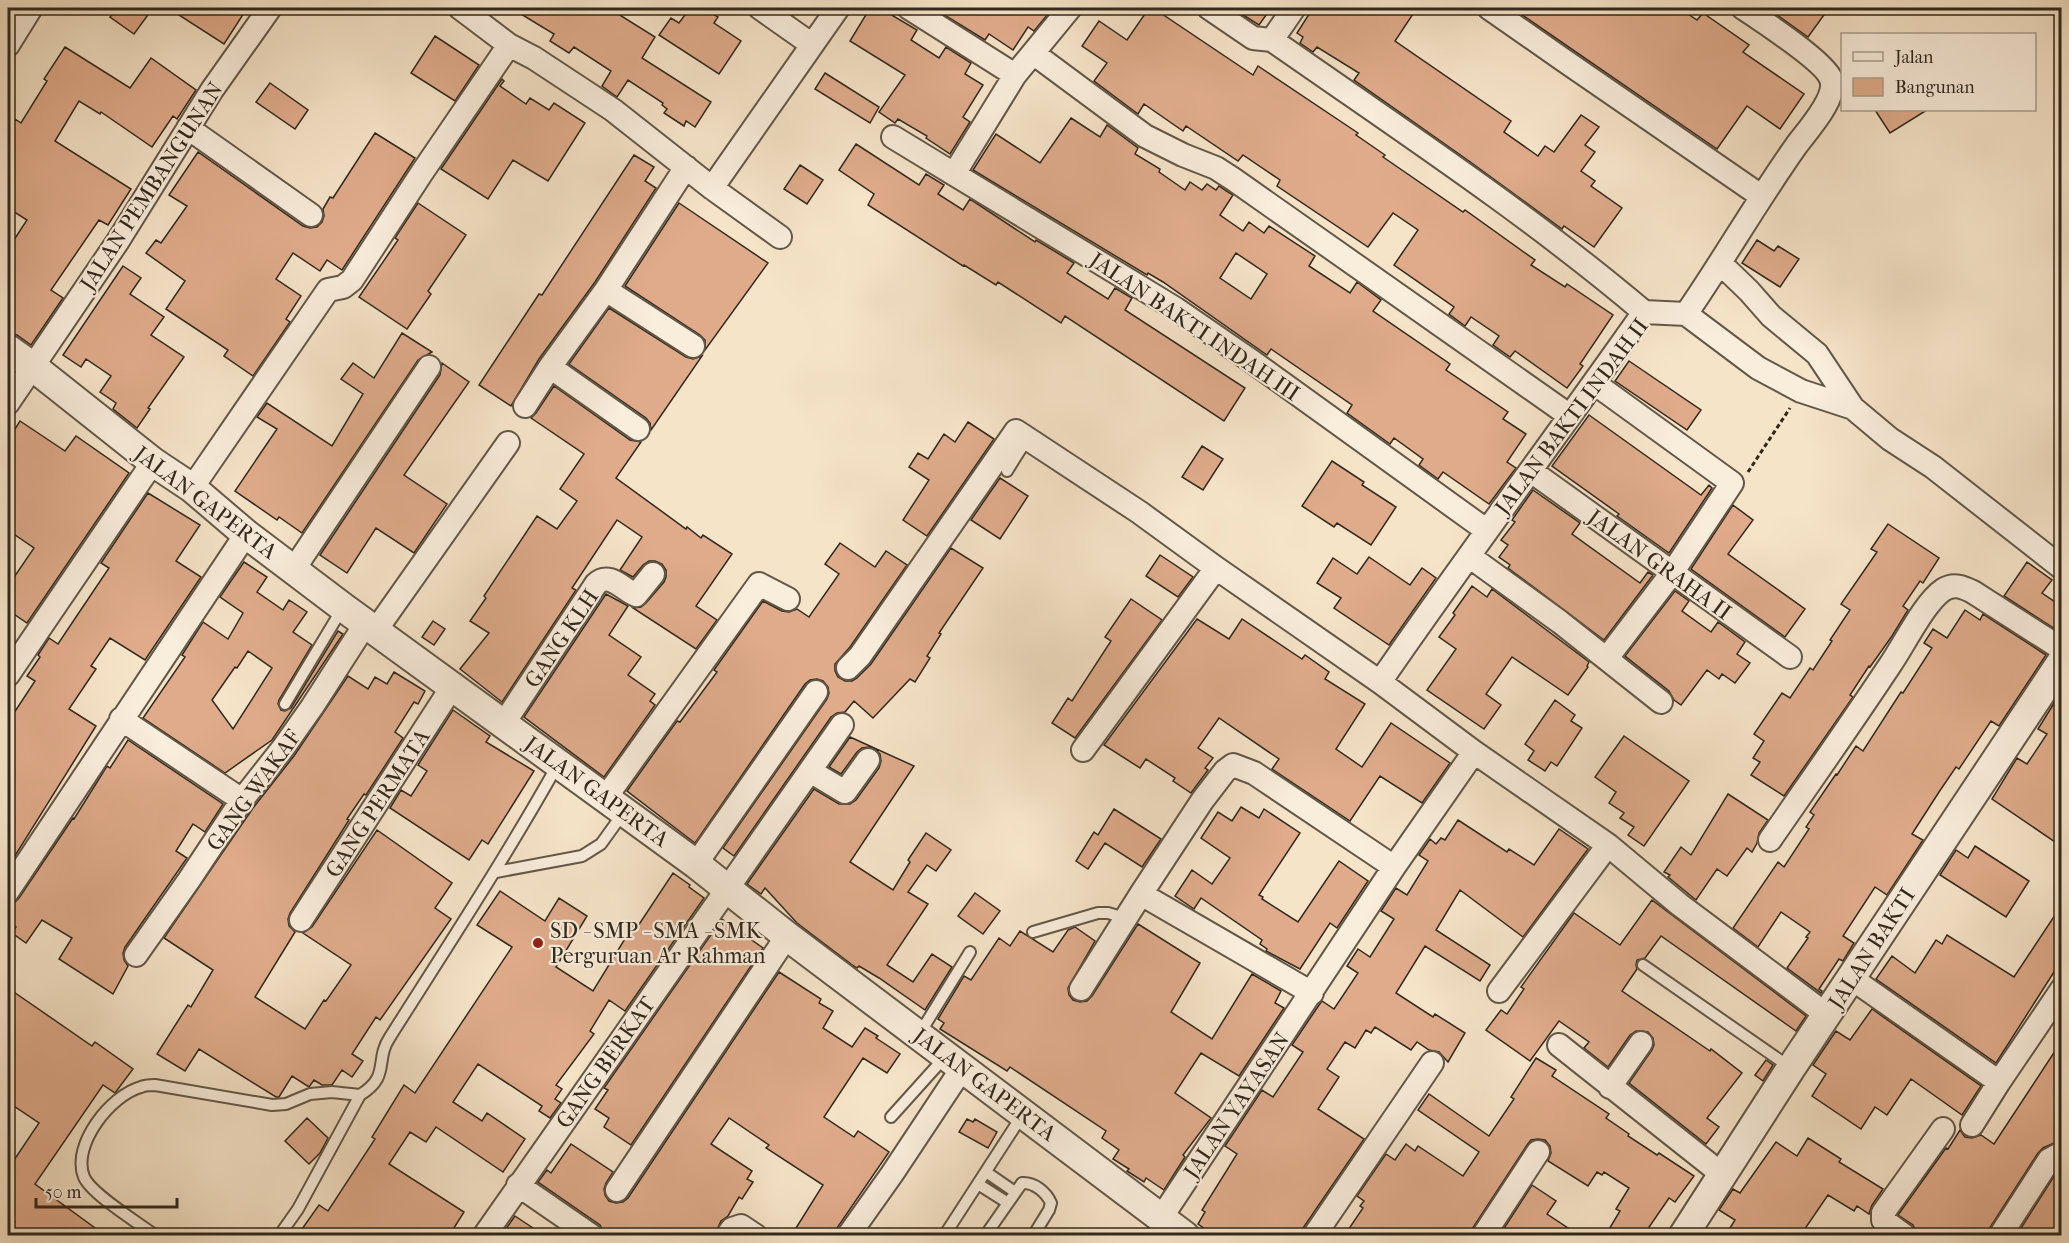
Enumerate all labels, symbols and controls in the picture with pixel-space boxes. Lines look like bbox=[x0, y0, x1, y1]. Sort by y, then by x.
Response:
legend bbox=[1841, 33, 2036, 111]
text: Jalan bbox=[1893, 47, 1934, 68]
street label: JALAN PEMBANGUNAN bbox=[74, 77, 229, 297]
text: Bangunan bbox=[1895, 77, 1975, 98]
street label: JALAN BAKTI INDAH III bbox=[1083, 246, 1305, 407]
street label: JALAN BAKTI INDAH II bbox=[1488, 313, 1654, 521]
street label: JALAN GAPERTA bbox=[127, 440, 282, 565]
street label: JALAN GRAHA II bbox=[1581, 503, 1737, 626]
street label: GANG KLH bbox=[519, 584, 604, 693]
street label: GANG PERMATA bbox=[320, 724, 436, 883]
street label: GANG WAKAF bbox=[201, 725, 307, 856]
street label: JALAN GAPERTA bbox=[518, 730, 674, 853]
street label: JALAN BAKTI bbox=[1822, 883, 1921, 1016]
place label: SD - SMP - SMA - SMK Perguruan Ar Rahman bbox=[550, 918, 766, 969]
marker: SD - SMP - SMA - SMK Perguruan Ar Rahman bbox=[531, 936, 545, 950]
street label: GANG BERKAT bbox=[551, 991, 662, 1133]
street label: JALAN GAPERTA bbox=[906, 1022, 1061, 1147]
street label: JALAN YAYASAN bbox=[1177, 1027, 1295, 1185]
scale bar bbox=[36, 1171, 177, 1209]
text: 50 m bbox=[45, 1182, 82, 1203]

